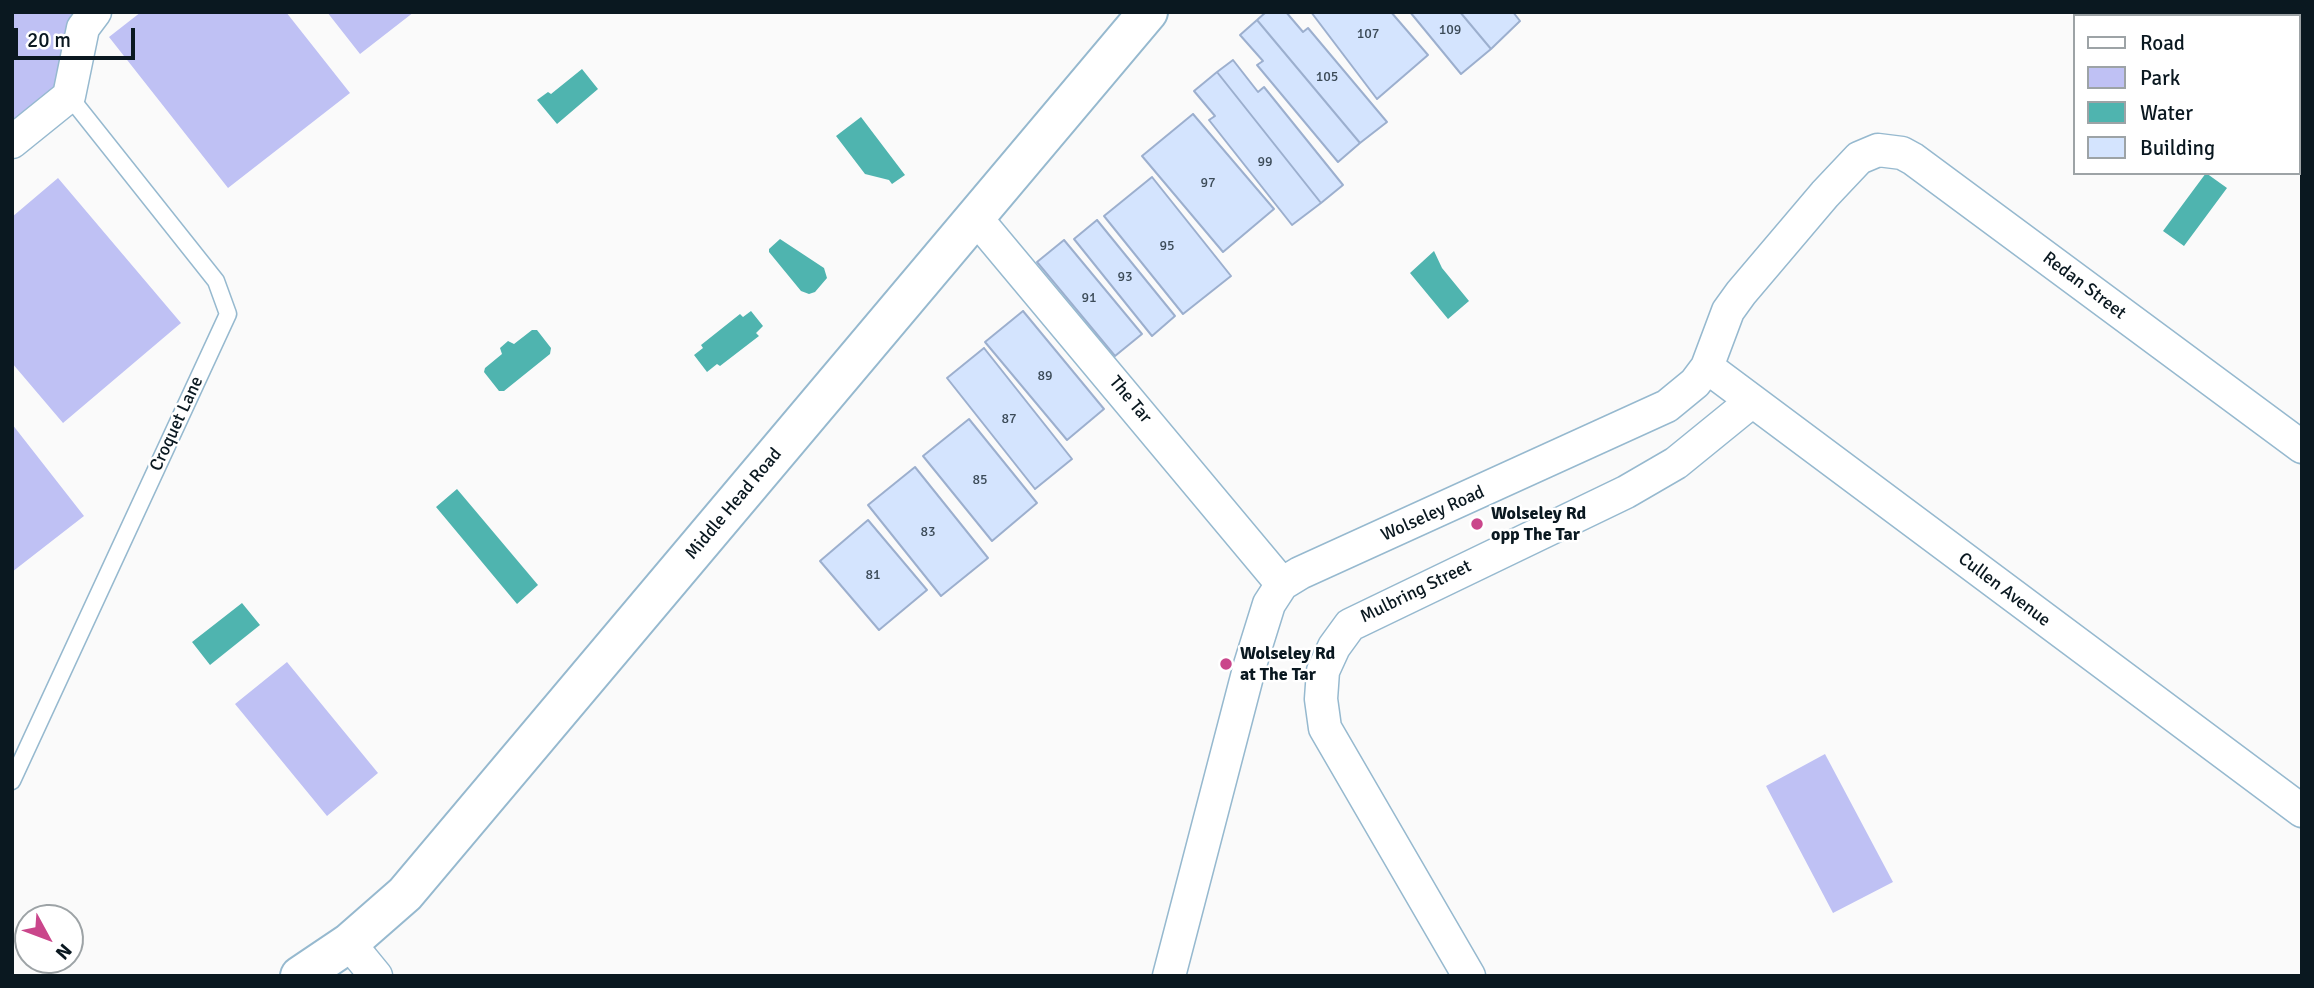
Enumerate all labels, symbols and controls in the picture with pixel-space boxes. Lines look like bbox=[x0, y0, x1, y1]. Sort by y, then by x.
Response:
scale bar bbox=[18, 14, 138, 58]
legend bbox=[2072, 14, 2300, 175]
house number: 109 bbox=[1439, 22, 1461, 38]
house number: 107 bbox=[1357, 26, 1379, 42]
text: 20 m bbox=[27, 27, 71, 53]
text: Road bbox=[2140, 30, 2185, 56]
text: Park bbox=[2140, 65, 2180, 91]
house number: 105 bbox=[1316, 69, 1338, 85]
text: Water bbox=[2140, 100, 2193, 126]
text: Building bbox=[2140, 135, 2215, 161]
house number: 99 bbox=[1257, 154, 1273, 170]
house number: 97 bbox=[1200, 175, 1216, 191]
house number: 95 bbox=[1159, 238, 1175, 254]
street label: Redan Street bbox=[2038, 248, 2130, 324]
house number: 93 bbox=[1117, 269, 1133, 285]
house number: 91 bbox=[1081, 290, 1097, 306]
house number: 89 bbox=[1037, 368, 1053, 384]
street label: The Tar bbox=[1104, 372, 1156, 428]
street label: Croquet Lane bbox=[146, 373, 208, 475]
house number: 87 bbox=[1001, 411, 1017, 427]
street label: Middle Head Road bbox=[681, 444, 787, 564]
house number: 85 bbox=[972, 472, 988, 488]
street label: Wolseley Road bbox=[1378, 482, 1488, 546]
place label: Wolseley Rd opp The Tar bbox=[1491, 503, 1586, 546]
marker: Wolseley Rd opp The Tar bbox=[1469, 516, 1485, 532]
house number: 83 bbox=[920, 524, 936, 540]
street label: Cullen Avenue bbox=[1954, 548, 2054, 632]
street label: Mulbring Street bbox=[1357, 556, 1475, 628]
house number: 81 bbox=[865, 567, 881, 583]
place label: Wolseley Rd at The Tar bbox=[1240, 643, 1335, 686]
marker: Wolseley Rd at The Tar bbox=[1218, 656, 1234, 672]
north arrow bbox=[14, 904, 84, 974]
text: N bbox=[50, 939, 77, 964]

